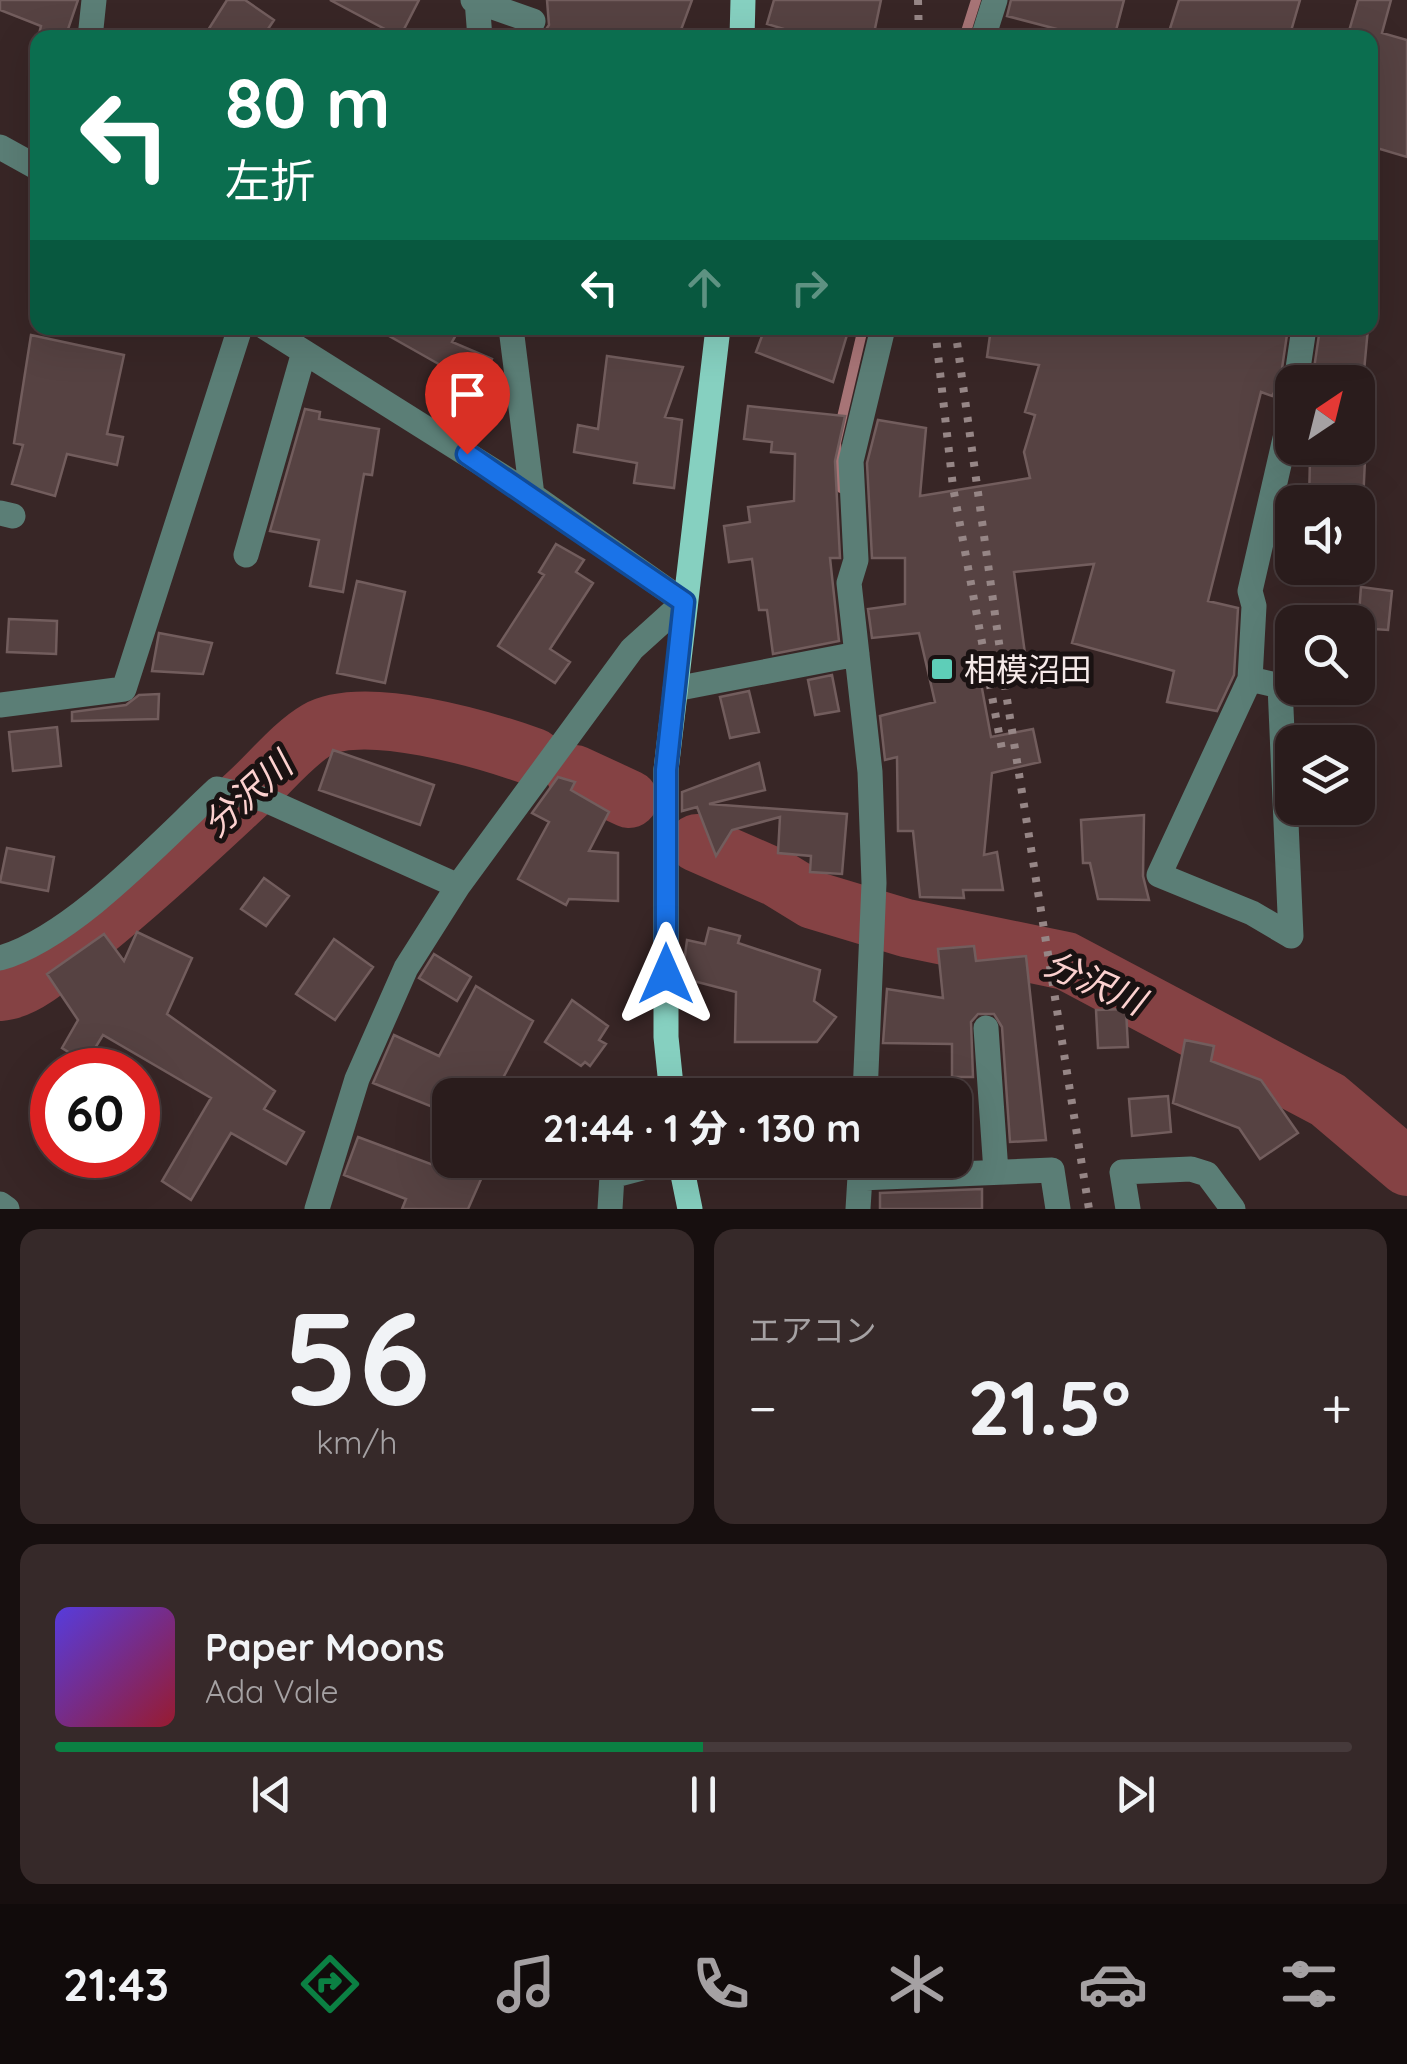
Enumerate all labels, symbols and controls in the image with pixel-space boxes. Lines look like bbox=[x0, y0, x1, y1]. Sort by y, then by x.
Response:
text: 80 m bbox=[225, 58, 390, 146]
icon: left bbox=[60, 70, 190, 200]
text: 左折 bbox=[225, 152, 315, 208]
icon: left bbox=[572, 260, 627, 315]
icon: ahead bbox=[677, 260, 732, 315]
icon: right bbox=[782, 260, 837, 315]
pin bbox=[425, 352, 510, 455]
north arrow bbox=[1275, 365, 1375, 465]
map controls bbox=[1275, 365, 1375, 825]
icon: arrive bbox=[440, 367, 495, 422]
button: sound bbox=[1275, 485, 1375, 585]
button: search bbox=[1275, 605, 1375, 705]
place label: 相模沼田 bbox=[964, 649, 1092, 689]
marker: 相模沼田 bbox=[929, 656, 955, 682]
button: layers bbox=[1275, 725, 1375, 825]
water label: 分沢川 bbox=[193, 740, 304, 845]
position arrow bbox=[614, 922, 718, 1026]
water label: 分沢川 bbox=[1038, 941, 1156, 1025]
speed limit sign: 60 bbox=[30, 1048, 160, 1178]
text: 21:44 · 1 分 · 130 m bbox=[543, 1104, 861, 1152]
text: 56 bbox=[283, 1275, 430, 1438]
text: エアコン bbox=[749, 1310, 877, 1350]
text: 21.5° bbox=[967, 1360, 1131, 1454]
text: − bbox=[749, 1373, 777, 1442]
text: + bbox=[1321, 1373, 1352, 1442]
text: km/h bbox=[316, 1422, 397, 1462]
text: Paper Moons bbox=[205, 1623, 445, 1671]
text: Ada Vale bbox=[205, 1671, 339, 1711]
icon: previous bbox=[244, 1767, 299, 1822]
icon: pause bbox=[676, 1767, 731, 1822]
icon: next bbox=[1108, 1767, 1163, 1822]
icon: directions bbox=[295, 1949, 365, 2019]
icon: music bbox=[491, 1949, 561, 2019]
icon: phone bbox=[686, 1949, 756, 2019]
icon: climate bbox=[882, 1949, 952, 2019]
icon: car bbox=[1078, 1949, 1148, 2019]
icon: filters bbox=[1274, 1949, 1344, 2019]
text: 21:43 bbox=[63, 1956, 169, 2012]

